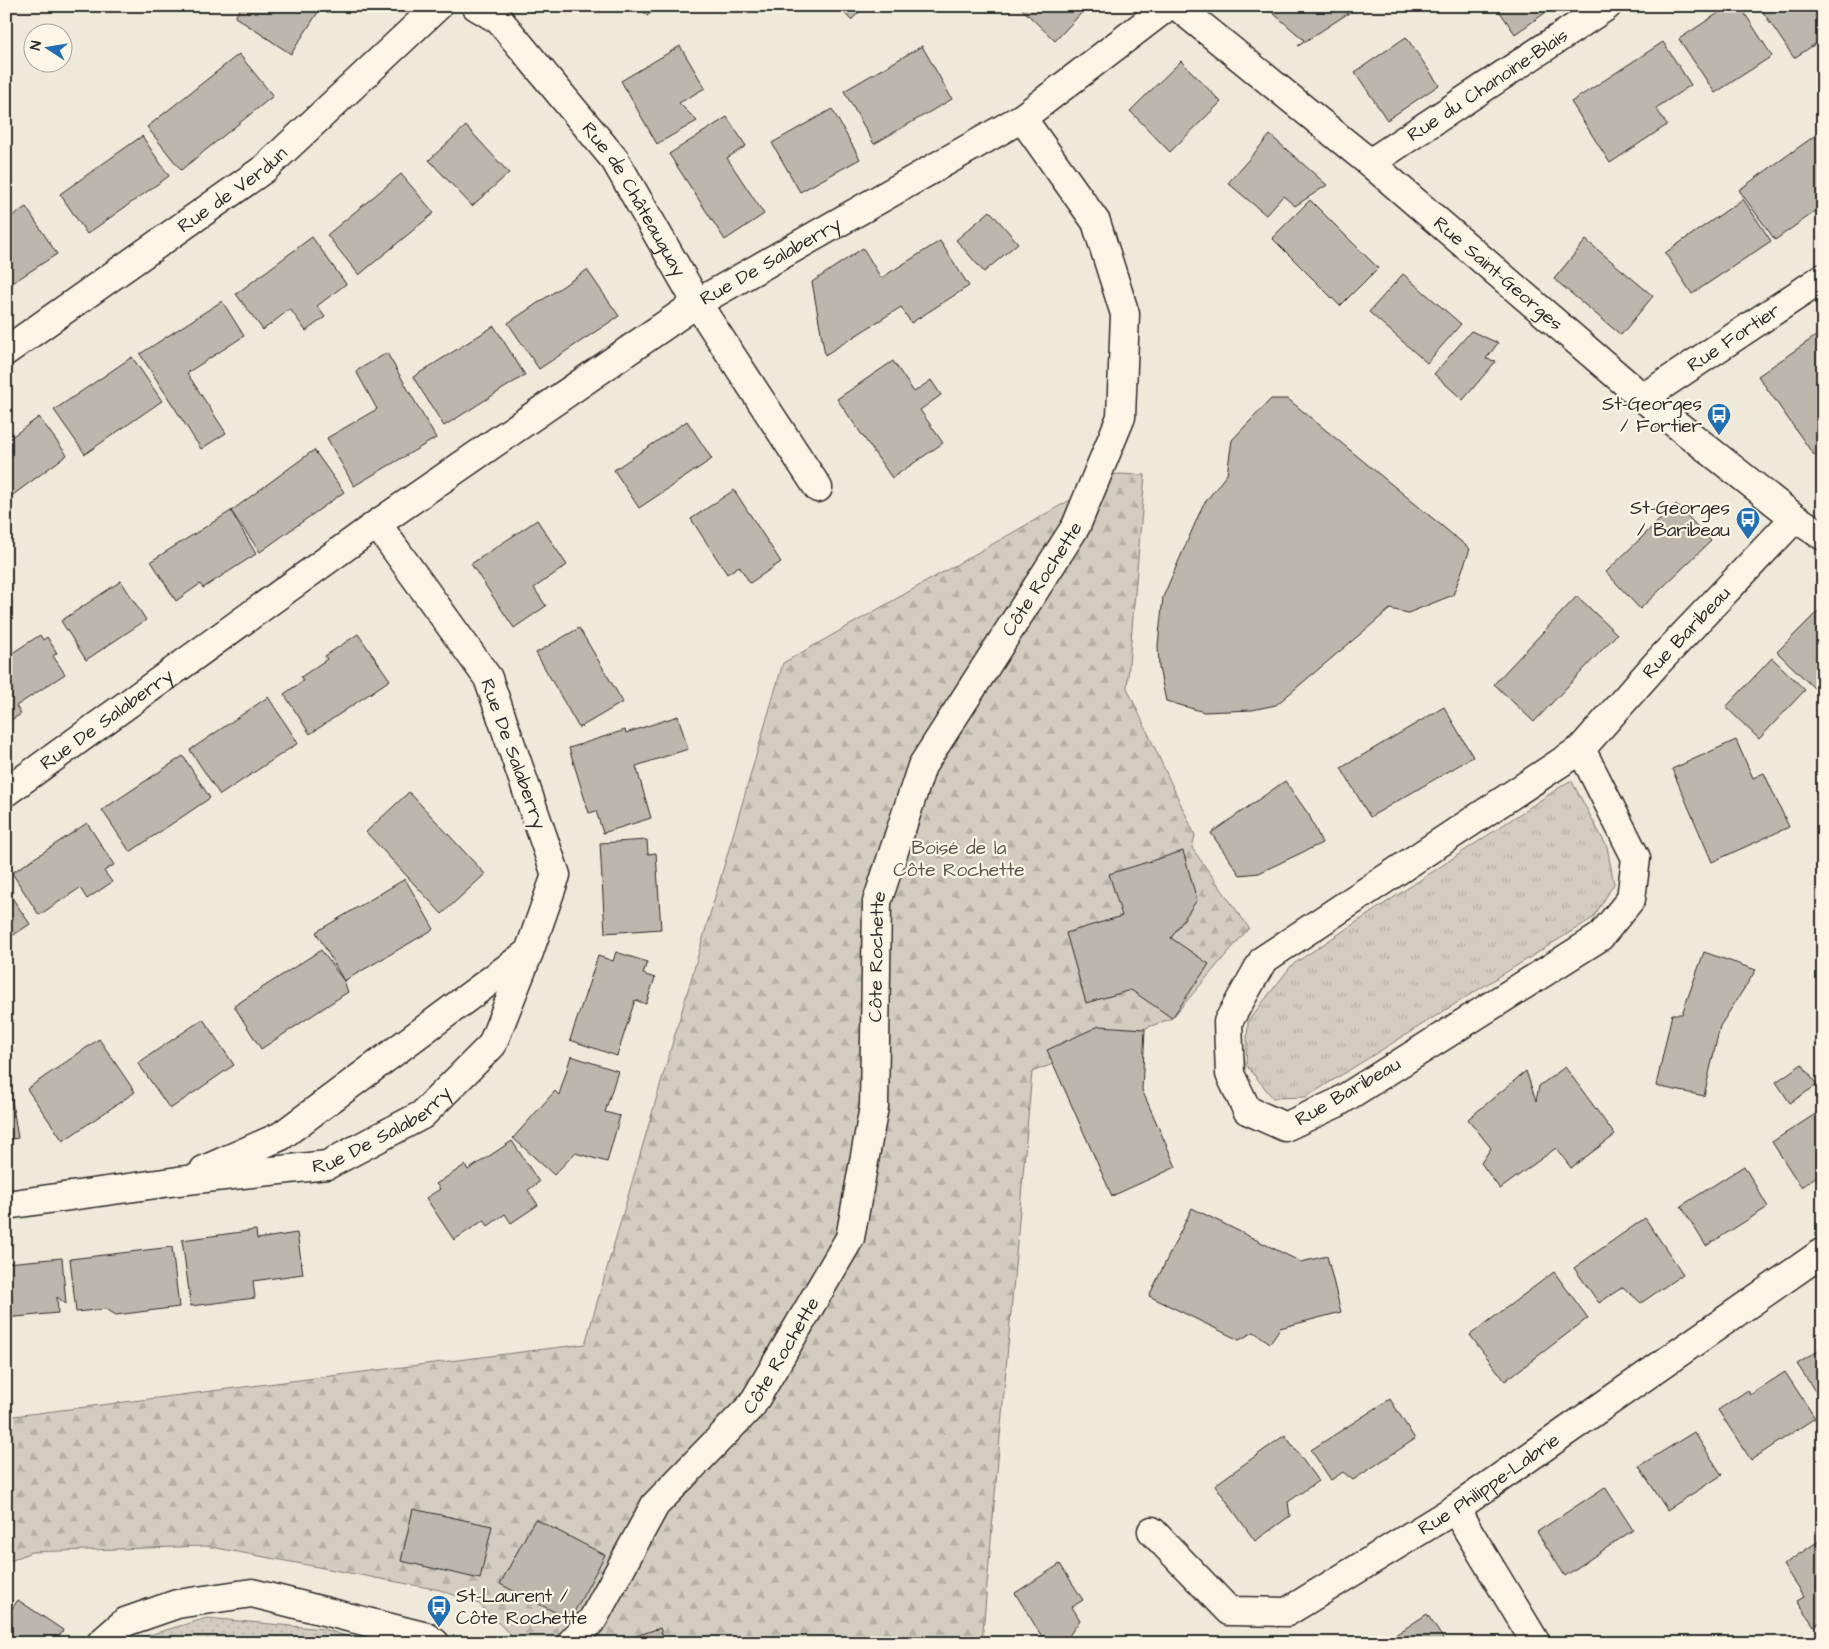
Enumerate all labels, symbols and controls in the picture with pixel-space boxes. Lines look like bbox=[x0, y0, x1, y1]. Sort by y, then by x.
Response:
north arrow bbox=[22, 22, 72, 72]
street label: Rue du Chanoine-Blais bbox=[1402, 22, 1573, 148]
text: N bbox=[26, 39, 47, 52]
street label: Rue de Châteauguay bbox=[575, 116, 693, 282]
street label: Rue de Verdun bbox=[172, 140, 293, 239]
street label: Rue De Salaberry bbox=[695, 210, 847, 312]
street label: Rue Saint-Georges bbox=[1428, 210, 1569, 337]
street label: Rue Fortier bbox=[1682, 296, 1786, 378]
place label: St-Georges / Fortier bbox=[1602, 391, 1703, 440]
bus stop icon: St-Georges / Fortier bbox=[1706, 402, 1732, 436]
place label: St-Georges / Baribeau bbox=[1630, 495, 1730, 544]
bus stop icon: St-Georges / Baribeau bbox=[1735, 506, 1761, 540]
street label: Côte Rochette bbox=[995, 516, 1089, 641]
street label: Rue Baribeau bbox=[1636, 580, 1737, 685]
street label: Rue De Salaberry bbox=[34, 662, 180, 777]
street label: Rue De Salaberry bbox=[472, 675, 553, 834]
park label: Boisé de la Côte Rochette bbox=[893, 835, 1025, 884]
street label: Côte Rochette bbox=[862, 887, 893, 1022]
street label: Rue Baribeau bbox=[1290, 1051, 1406, 1133]
street label: Rue De Salaberry bbox=[311, 1079, 458, 1180]
street label: Côte Rochette bbox=[737, 1292, 826, 1420]
street label: Rue Philippe-Labrie bbox=[1413, 1426, 1565, 1542]
place label: St-Laurent / Côte Rochette bbox=[456, 1583, 587, 1632]
bus stop icon: St-Laurent / Côte Rochette bbox=[426, 1594, 452, 1628]

